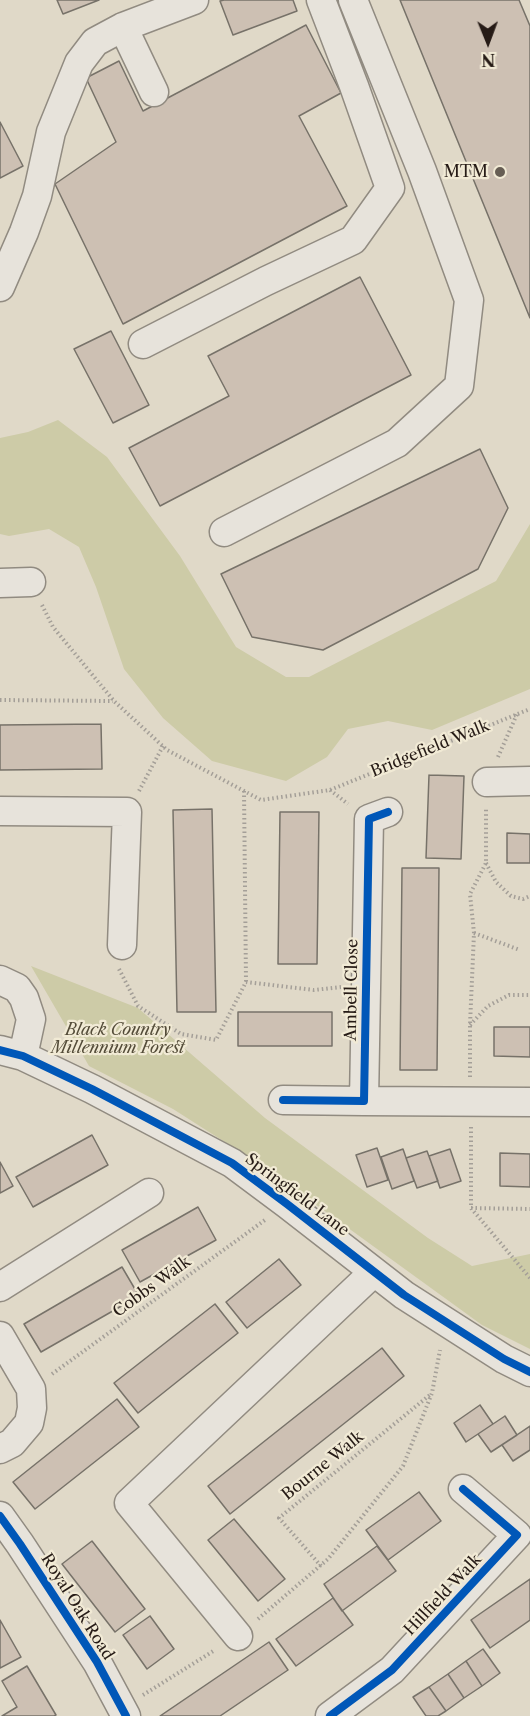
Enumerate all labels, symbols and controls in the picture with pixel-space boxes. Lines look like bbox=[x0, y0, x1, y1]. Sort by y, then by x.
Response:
north arrow bbox=[458, 12, 518, 72]
text: N bbox=[481, 50, 495, 70]
place label: MTM bbox=[444, 162, 488, 182]
marker: MTM bbox=[493, 165, 507, 179]
street label: Bridgefield Walk bbox=[368, 716, 492, 782]
street label: Ambell Close bbox=[342, 939, 362, 1041]
park label: Black Country Millennium Forest bbox=[51, 1020, 185, 1058]
street label: Springfield Lane bbox=[241, 1150, 353, 1240]
street label: Cobbs Walk bbox=[109, 1252, 195, 1322]
street label: Bourne Walk bbox=[278, 1427, 368, 1505]
street label: Royal Oak Road bbox=[37, 1550, 117, 1664]
street label: Hillfield Walk bbox=[400, 1550, 486, 1640]

